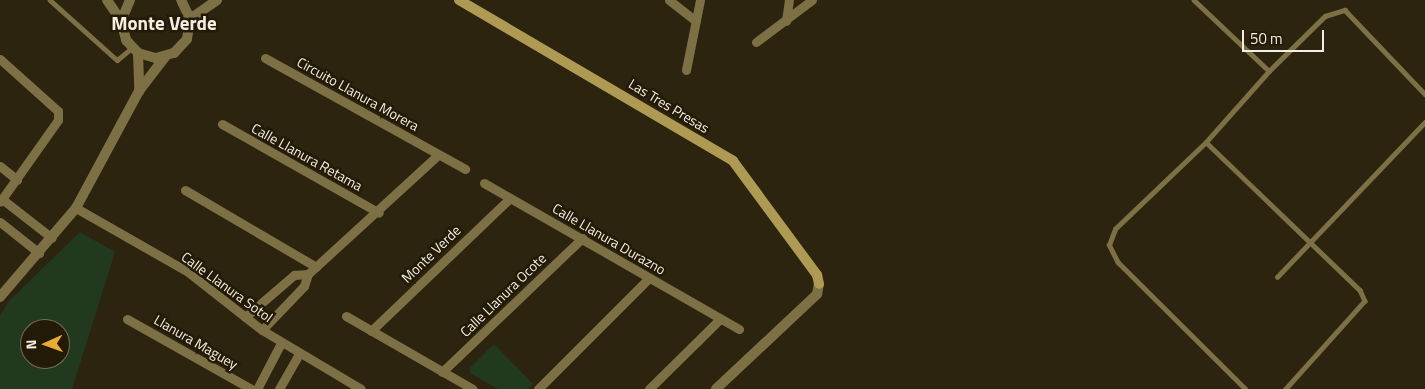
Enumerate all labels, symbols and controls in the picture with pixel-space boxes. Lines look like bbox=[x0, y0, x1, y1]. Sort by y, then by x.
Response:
district label: Monte Verde bbox=[111, 12, 217, 34]
scale bar bbox=[1245, 20, 1328, 52]
text: 50 m bbox=[1250, 27, 1283, 50]
street label: Circuito Llanura Morera bbox=[294, 53, 422, 135]
street label: Las Tres Presas bbox=[626, 75, 712, 137]
street label: Calle Llanura Retama bbox=[249, 120, 365, 194]
street label: Calle Llanura Durazno bbox=[550, 200, 668, 278]
street label: Monte Verde bbox=[398, 222, 464, 286]
street label: Calle Llanura Sotol bbox=[178, 248, 276, 326]
street label: Calle Llanura Ocote bbox=[457, 250, 549, 340]
street label: Llanura Maguey bbox=[151, 311, 241, 373]
north arrow bbox=[20, 319, 70, 369]
text: N bbox=[20, 339, 41, 350]

